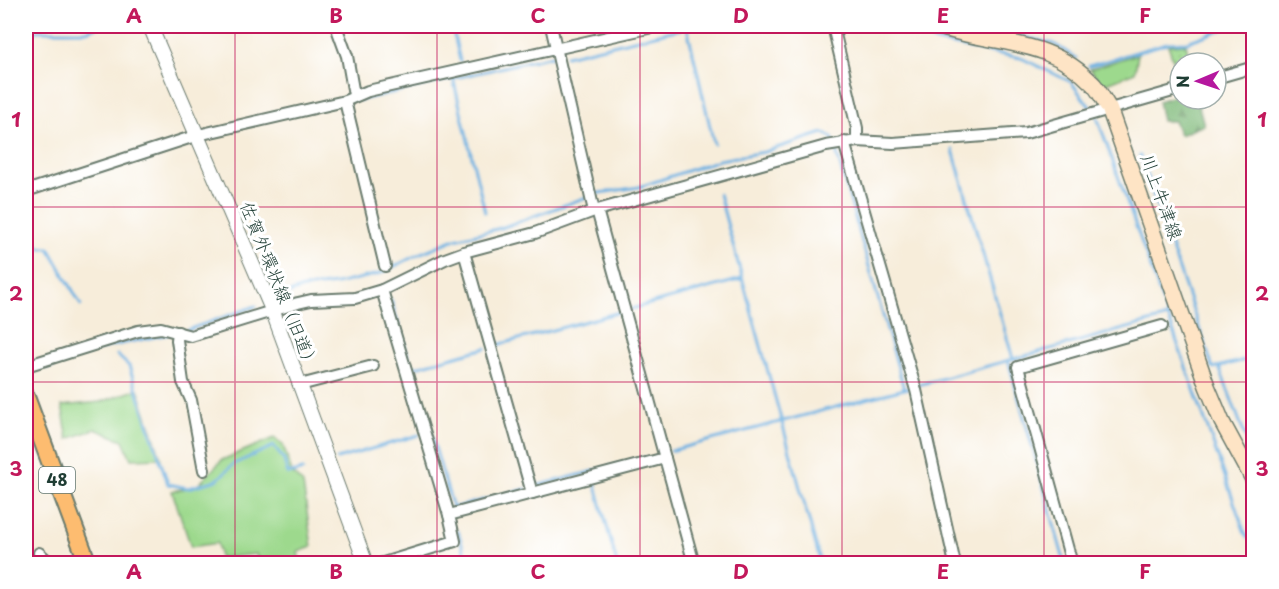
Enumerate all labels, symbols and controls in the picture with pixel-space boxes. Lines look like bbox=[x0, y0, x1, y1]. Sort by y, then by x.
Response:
text: A bbox=[126, 0, 142, 30]
text: B bbox=[329, 0, 343, 30]
text: C bbox=[530, 0, 546, 30]
text: D bbox=[733, 0, 749, 30]
text: E bbox=[937, 0, 949, 30]
text: F bbox=[1139, 0, 1151, 30]
north arrow bbox=[1168, 51, 1228, 111]
text: N bbox=[1170, 75, 1194, 88]
text: 1 bbox=[11, 104, 21, 134]
text: 1 bbox=[1257, 104, 1267, 134]
street label: 川上牛津線 bbox=[1134, 150, 1190, 243]
street label: 佐賀外環状線（旧道） bbox=[234, 197, 327, 374]
text: 2 bbox=[9, 278, 23, 308]
text: 2 bbox=[1255, 278, 1269, 308]
text: 3 bbox=[9, 453, 23, 483]
text: 3 bbox=[1255, 453, 1269, 483]
road number: 48 bbox=[39, 467, 75, 493]
text: A bbox=[126, 556, 142, 586]
text: B bbox=[329, 556, 343, 586]
text: C bbox=[530, 556, 546, 586]
text: D bbox=[733, 556, 749, 586]
text: E bbox=[937, 556, 949, 586]
text: F bbox=[1139, 556, 1151, 586]

